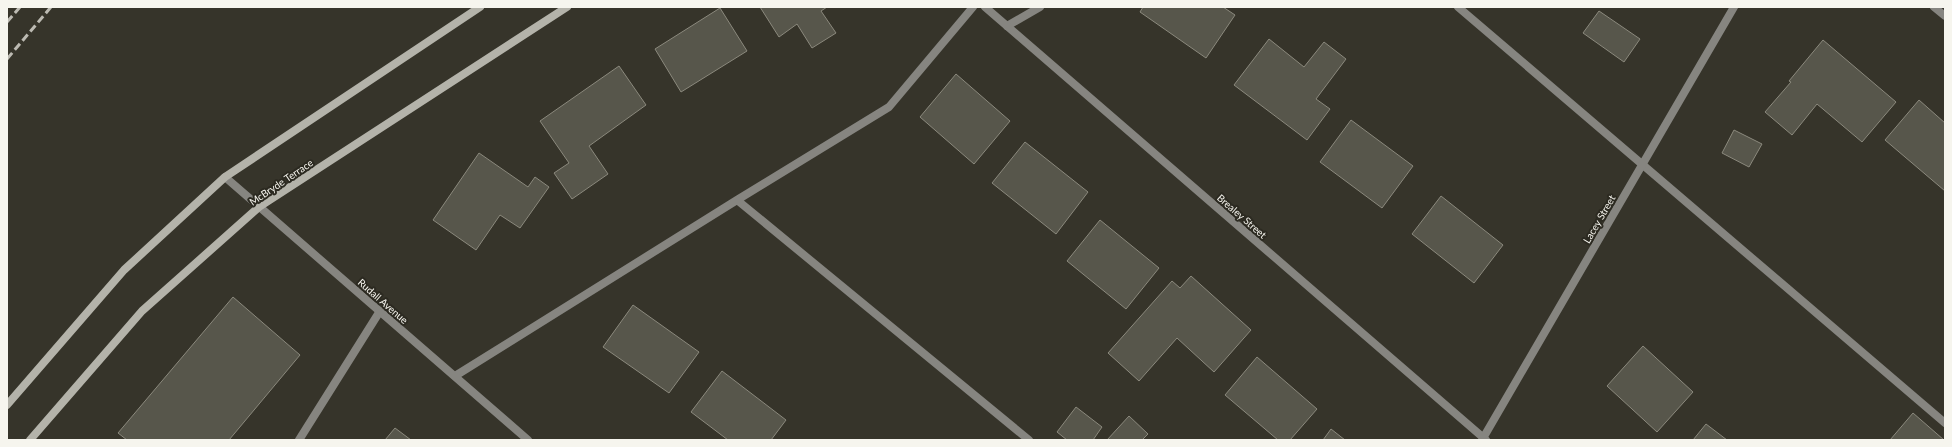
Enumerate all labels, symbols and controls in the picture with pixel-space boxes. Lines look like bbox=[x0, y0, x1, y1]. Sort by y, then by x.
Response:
street label: McBryde Terrace bbox=[247, 156, 315, 208]
street label: Brealey Street bbox=[1215, 191, 1269, 241]
street label: Lacey Street bbox=[1580, 192, 1618, 245]
street label: Rudall Avenue bbox=[356, 276, 410, 326]

